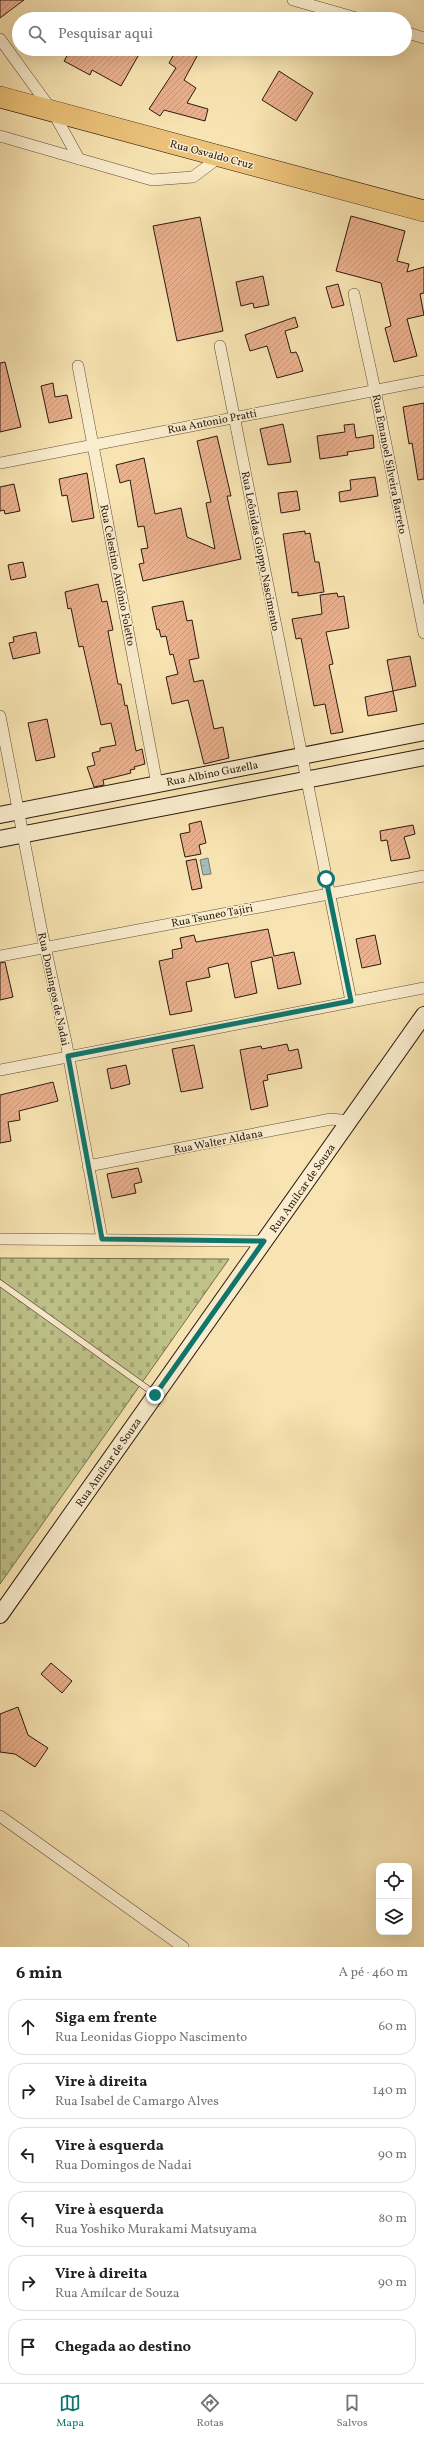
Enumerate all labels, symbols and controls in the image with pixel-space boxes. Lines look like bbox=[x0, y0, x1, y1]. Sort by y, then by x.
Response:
search box bbox=[12, 12, 412, 56]
icon: search bbox=[26, 23, 48, 45]
text: Pesquisar aqui bbox=[58, 24, 153, 45]
street label: Rua Osvaldo Cruz bbox=[168, 137, 256, 174]
street label: Rua Emanoel Silveira Barreto bbox=[368, 393, 409, 536]
street label: Rua Antonio Pratti bbox=[166, 406, 258, 438]
street label: Rua Leônidas Gioppo Nascimento bbox=[237, 470, 282, 633]
street label: Rua Celestino Antônio Foletto bbox=[95, 503, 138, 647]
street label: Rua Albino Guzella bbox=[165, 758, 260, 791]
route start bbox=[317, 870, 335, 888]
street label: Rua Tsuneo Tajiri bbox=[170, 901, 254, 932]
street label: Rua Domingos de Nadai bbox=[33, 931, 72, 1047]
street label: Rua Walter Aldana bbox=[172, 1126, 265, 1158]
street label: Rua Amílcar de Souza bbox=[267, 1141, 340, 1236]
route end bbox=[146, 1386, 164, 1404]
street label: Rua Amílcar de Souza bbox=[73, 1415, 146, 1510]
map controls bbox=[376, 1863, 412, 1935]
button: locate bbox=[376, 1863, 412, 1899]
button: layers bbox=[376, 1899, 412, 1935]
text: 6 min bbox=[16, 1962, 62, 1985]
text: A pé · 460 m bbox=[339, 1964, 408, 1982]
text: Siga em frente bbox=[55, 2008, 157, 2029]
icon: ahead bbox=[17, 2016, 39, 2038]
text: 60 m bbox=[379, 2018, 407, 2036]
text: Rua Leonidas Gioppo Nascimento bbox=[55, 2029, 247, 2047]
text: Vire à direita bbox=[55, 2072, 147, 2093]
icon: right bbox=[17, 2080, 39, 2102]
text: 140 m bbox=[373, 2082, 407, 2100]
text: Rua Isabel de Camargo Alves bbox=[55, 2093, 219, 2111]
text: Vire à esquerda bbox=[55, 2136, 164, 2157]
icon: left bbox=[17, 2144, 39, 2166]
text: 90 m bbox=[378, 2146, 407, 2164]
text: Rua Domingos de Nadai bbox=[55, 2157, 192, 2175]
text: Vire à esquerda bbox=[55, 2200, 164, 2221]
icon: left bbox=[17, 2208, 39, 2230]
text: 80 m bbox=[378, 2210, 407, 2228]
text: Rua Yoshiko Murakami Matsuyama bbox=[55, 2221, 257, 2239]
text: Vire à direita bbox=[55, 2264, 147, 2285]
icon: right bbox=[17, 2272, 39, 2294]
text: 90 m bbox=[378, 2274, 407, 2292]
text: Rua Amílcar de Souza bbox=[55, 2285, 180, 2303]
icon: arrive bbox=[17, 2336, 39, 2358]
text: Chegada ao destino bbox=[55, 2337, 191, 2358]
tab: Mapa bbox=[56, 2392, 84, 2431]
tab: Rotas bbox=[197, 2392, 224, 2431]
tab: Salvos bbox=[337, 2392, 368, 2431]

